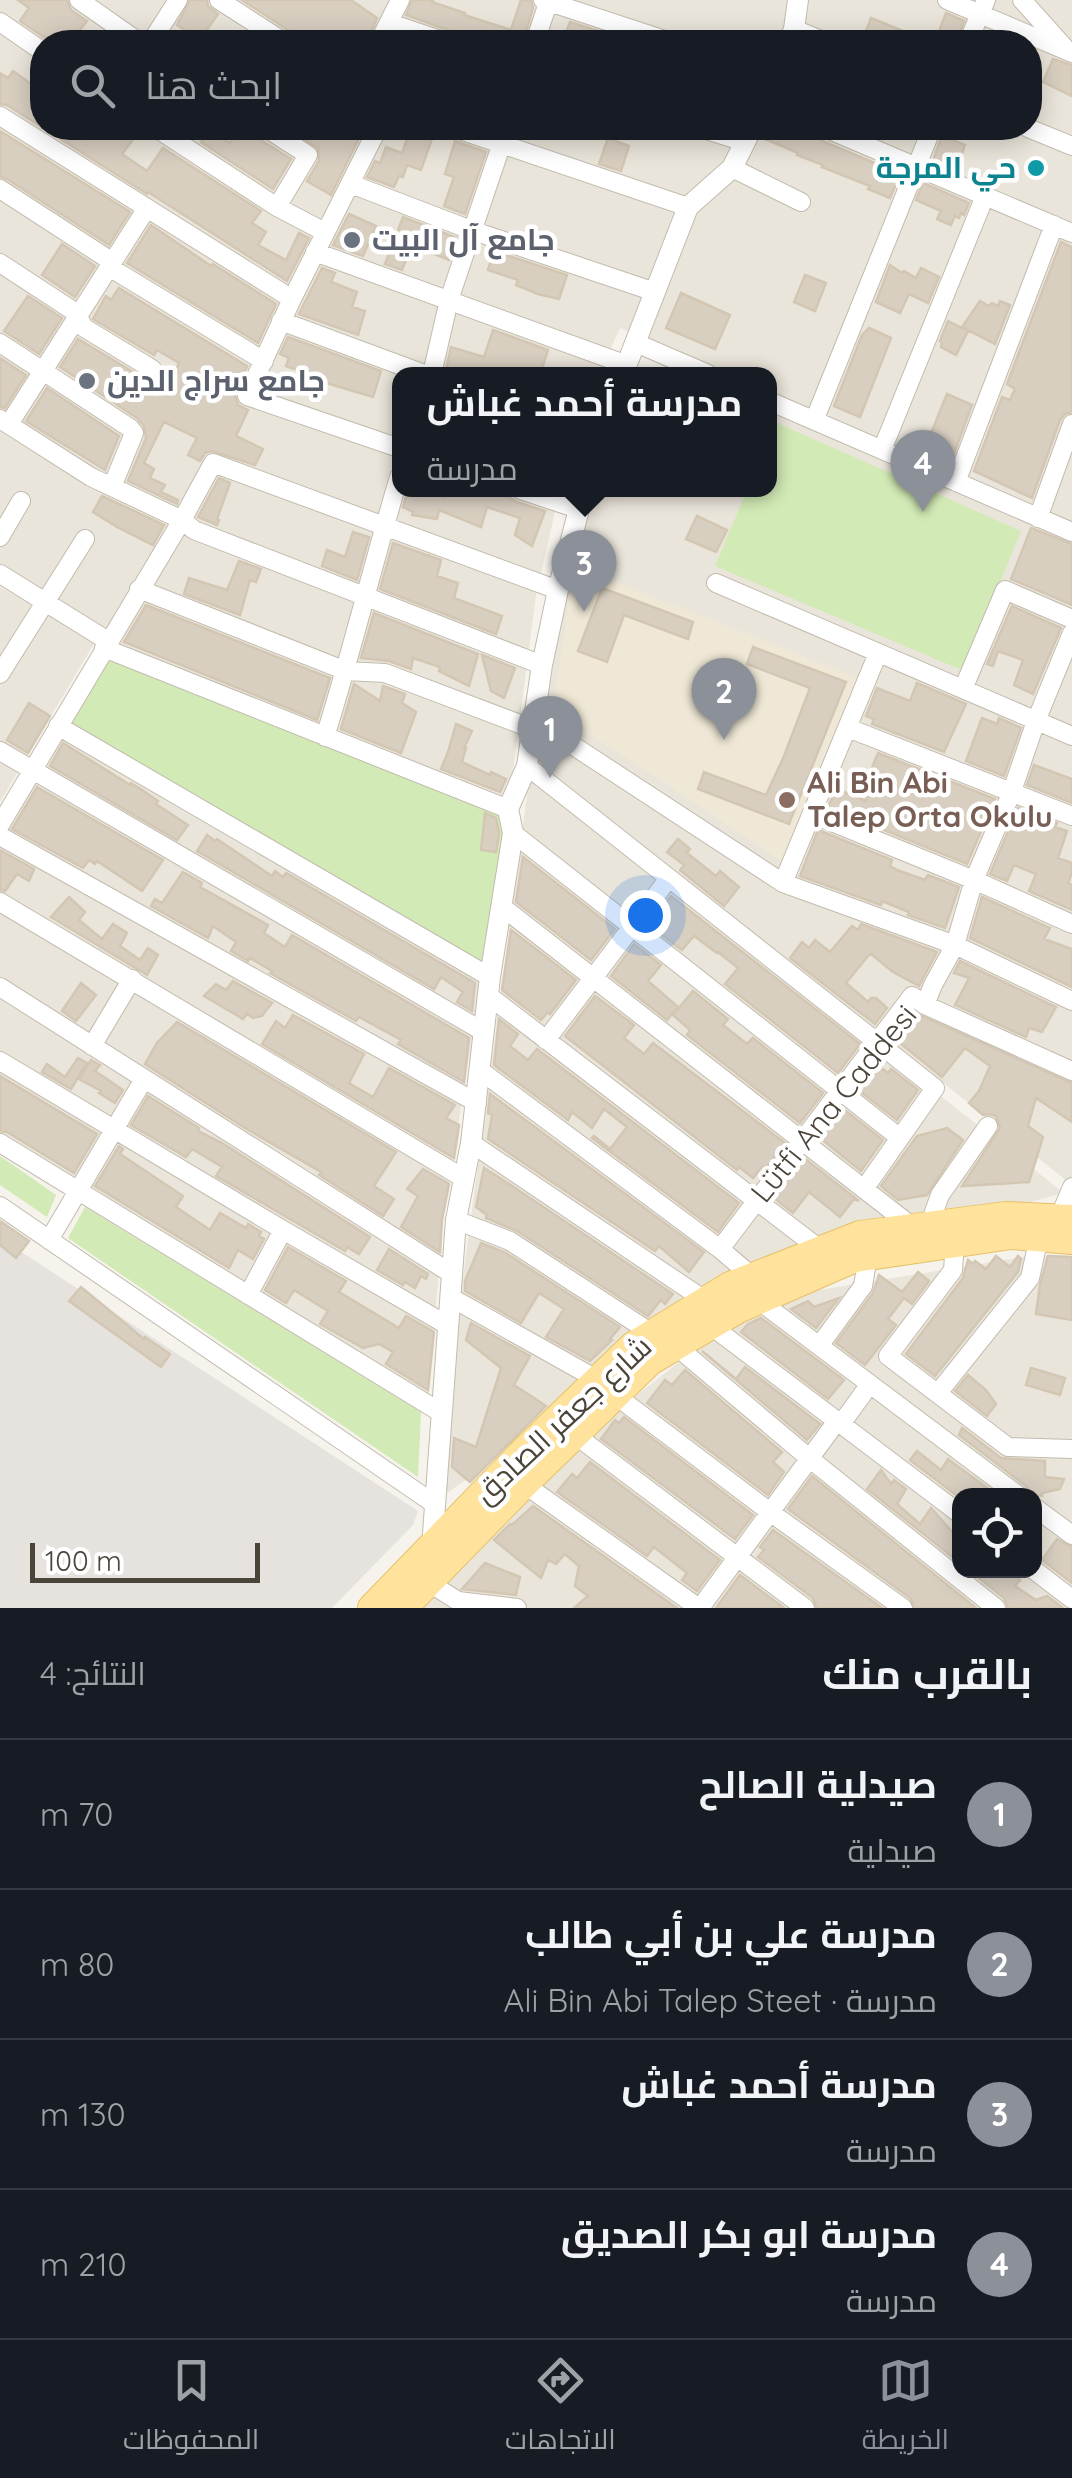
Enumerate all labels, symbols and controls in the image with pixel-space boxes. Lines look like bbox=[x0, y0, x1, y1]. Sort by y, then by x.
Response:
search box bbox=[30, 30, 1042, 140]
icon: search bbox=[65, 58, 120, 113]
text: ابحث هنا bbox=[145, 61, 282, 109]
place label: حي المرجة bbox=[876, 148, 1016, 192]
marker: حي المرجة bbox=[1025, 157, 1047, 179]
place label: جامع آل البيت bbox=[372, 220, 555, 260]
marker: جامع آل البيت bbox=[341, 229, 363, 251]
place label: جامع سراج الدين bbox=[107, 361, 325, 401]
popup bbox=[392, 367, 777, 497]
marker: جامع سراج الدين bbox=[76, 370, 98, 392]
text: مدرسة أحمد غباش bbox=[427, 378, 742, 426]
pin: 4 bbox=[890, 430, 956, 512]
text: مدرسة bbox=[427, 448, 518, 488]
pin: 3 bbox=[552, 530, 616, 612]
pin: 2 bbox=[692, 658, 756, 740]
pin: 1 bbox=[518, 696, 582, 778]
place label: Ali Bin Abi Talep Orta Okulu bbox=[807, 763, 1053, 835]
marker: Ali Bin Abi Talep Orta Okulu bbox=[776, 789, 798, 811]
your location bbox=[620, 890, 671, 941]
street label: Lütfi Ana Caddesi bbox=[742, 997, 925, 1210]
street label: شارع جعفر الصادق bbox=[465, 1327, 661, 1513]
map controls bbox=[952, 1488, 1042, 1578]
button: locate bbox=[952, 1488, 1042, 1578]
scale bar bbox=[30, 1538, 260, 1582]
text: 100 m bbox=[45, 1543, 122, 1578]
text: بالقرب منك bbox=[822, 1647, 1032, 1700]
text: النتائج: 4 bbox=[40, 1653, 146, 1693]
text: صيدلية الصالح bbox=[699, 1760, 937, 1808]
text: 70 m bbox=[40, 1794, 113, 1834]
text: 1 bbox=[993, 1794, 1006, 1834]
text: صيدلية bbox=[848, 1830, 937, 1870]
text: مدرسة علي بن أبي طالب bbox=[525, 1910, 937, 1958]
text: 80 m bbox=[40, 1944, 114, 1984]
text: 2 bbox=[990, 1944, 1009, 1984]
text: مدرسة · Ali Bin Abi Talep Steet bbox=[504, 1980, 937, 2020]
text: مدرسة أحمد غباش bbox=[621, 2060, 937, 2108]
text: 130 m bbox=[40, 2094, 126, 2134]
text: 3 bbox=[991, 2094, 1008, 2134]
text: مدرسة bbox=[846, 2130, 937, 2170]
text: مدرسة ابو بكر الصديق bbox=[561, 2210, 937, 2258]
text: 210 m bbox=[40, 2244, 127, 2284]
text: 4 bbox=[990, 2244, 1009, 2284]
text: مدرسة bbox=[846, 2280, 937, 2320]
tab: المحفوظات bbox=[123, 2353, 259, 2465]
tab: الاتجاهات bbox=[505, 2353, 616, 2465]
tab: الخريطة bbox=[862, 2353, 949, 2465]

